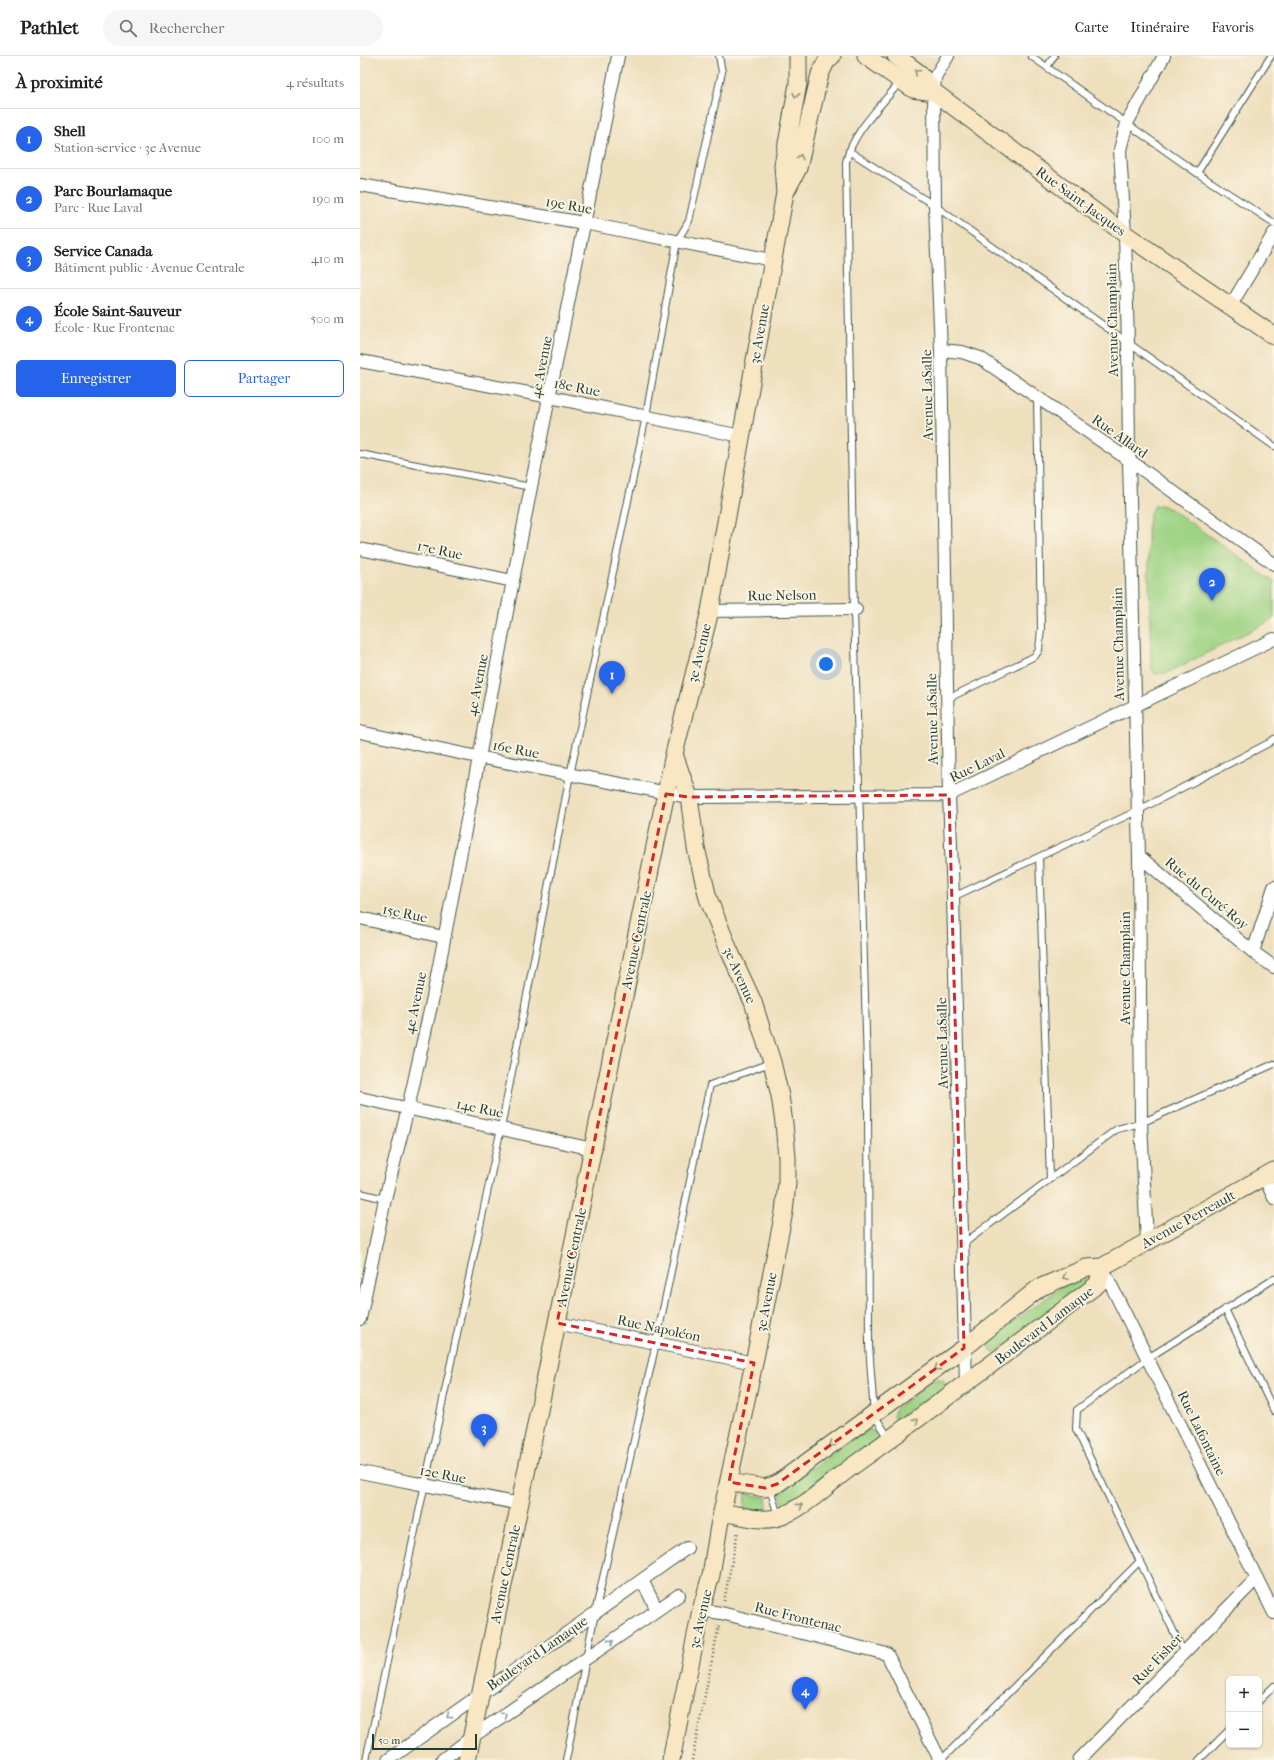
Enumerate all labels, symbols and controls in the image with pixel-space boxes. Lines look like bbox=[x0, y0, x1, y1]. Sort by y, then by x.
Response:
search box bbox=[103, 10, 383, 46]
text: Pathlet bbox=[20, 17, 79, 39]
icon: search bbox=[117, 17, 139, 39]
text: Rechercher bbox=[149, 19, 224, 37]
text: Carte bbox=[1075, 19, 1109, 36]
text: Itinéraire bbox=[1131, 19, 1189, 36]
text: Favoris bbox=[1211, 19, 1254, 36]
one-way arrow bbox=[914, 70, 922, 77]
text: À proximité bbox=[16, 72, 103, 92]
text: 4 résultats bbox=[286, 75, 344, 90]
one-way arrow bbox=[792, 92, 801, 98]
text: Shell bbox=[54, 122, 86, 140]
text: 1 bbox=[27, 131, 31, 146]
text: 100 m bbox=[311, 131, 344, 146]
text: Station-service · 3e Avenue bbox=[54, 140, 201, 155]
one-way arrow bbox=[796, 154, 804, 160]
street label: Rue Saint-Jacques bbox=[1032, 163, 1129, 240]
text: Parc Bourlamaque bbox=[54, 182, 172, 200]
text: 2 bbox=[26, 191, 32, 206]
text: 190 m bbox=[312, 191, 344, 206]
street label: 19e Rue bbox=[544, 193, 594, 218]
text: Parc · Rue Laval bbox=[54, 200, 143, 215]
text: Service Canada bbox=[54, 242, 152, 260]
text: 3 bbox=[26, 251, 32, 266]
text: 410 m bbox=[311, 251, 344, 266]
text: Bâtiment public · Avenue Centrale bbox=[54, 260, 245, 275]
street label: Avenue Champlain bbox=[1103, 263, 1122, 378]
text: École Saint-Sauveur bbox=[54, 302, 181, 320]
street label: 3e Avenue bbox=[746, 303, 773, 366]
text: 4 bbox=[25, 311, 33, 326]
text: 500 m bbox=[310, 311, 344, 326]
text: École · Rue Frontenac bbox=[54, 320, 175, 335]
street label: 4e Avenue bbox=[527, 334, 556, 400]
street label: Avenue LaSalle bbox=[918, 349, 937, 442]
button: Enregistrer bbox=[16, 360, 176, 397]
button: Partager bbox=[184, 360, 344, 397]
street label: 18e Rue bbox=[552, 375, 602, 400]
street label: Rue Allard bbox=[1088, 411, 1151, 462]
street label: 17e Rue bbox=[415, 537, 464, 564]
pin: 2 bbox=[1199, 568, 1225, 601]
street label: Rue Nelson bbox=[747, 586, 817, 605]
street label: Avenue Champlain bbox=[1109, 587, 1128, 702]
street label: 3e Avenue bbox=[684, 621, 715, 685]
street label: 4e Avenue bbox=[463, 652, 492, 718]
your location bbox=[816, 654, 836, 674]
pin: 1 bbox=[599, 661, 625, 694]
street label: Avenue LaSalle bbox=[923, 673, 942, 766]
street label: 16e Rue bbox=[491, 737, 541, 762]
street label: Rue Laval bbox=[947, 745, 1008, 786]
street label: Rue du Curé-Roy bbox=[1161, 853, 1252, 934]
street label: Avenue Centrale bbox=[617, 889, 655, 992]
street label: 15e Rue bbox=[381, 900, 429, 927]
street label: Avenue Champlain bbox=[1117, 911, 1134, 1026]
street label: 3e Avenue bbox=[719, 944, 760, 1007]
street label: 4e Avenue bbox=[401, 970, 430, 1036]
street label: Avenue LaSalle bbox=[933, 997, 952, 1090]
street label: 14e Rue bbox=[455, 1095, 505, 1122]
street label: Avenue Perreault bbox=[1137, 1187, 1238, 1253]
street label: Avenue Centrale bbox=[552, 1206, 590, 1309]
street label: 3e Avenue bbox=[752, 1271, 781, 1334]
one-way arrow bbox=[1062, 1272, 1070, 1280]
street label: Boulevard Lamaque bbox=[991, 1283, 1097, 1368]
street label: Rue Napoléon bbox=[616, 1311, 702, 1346]
one-way arrow bbox=[935, 1363, 942, 1370]
street label: Rue Lafontaine bbox=[1174, 1388, 1230, 1479]
pin: 3 bbox=[471, 1414, 497, 1447]
one-way arrow bbox=[911, 1419, 918, 1426]
one-way arrow bbox=[829, 1439, 836, 1447]
street label: 12e Rue bbox=[418, 1462, 468, 1487]
one-way arrow bbox=[795, 1504, 802, 1511]
street label: Avenue Centrale bbox=[486, 1523, 524, 1626]
street label: 3e Avenue bbox=[685, 1587, 716, 1651]
street label: Rue Frontenac bbox=[753, 1598, 843, 1636]
street label: Boulevard Lamaque bbox=[483, 1612, 591, 1695]
street label: Rue Fisher bbox=[1129, 1630, 1186, 1689]
one-way arrow bbox=[607, 1639, 614, 1647]
map controls bbox=[1226, 1676, 1262, 1748]
button: + bbox=[1226, 1676, 1262, 1712]
pin: 4 bbox=[792, 1677, 818, 1710]
one-way arrow bbox=[447, 1711, 454, 1718]
button: − bbox=[1226, 1712, 1262, 1748]
one-way arrow bbox=[499, 1713, 506, 1720]
scale bar bbox=[372, 1732, 477, 1751]
text: 50 m bbox=[378, 1734, 400, 1747]

